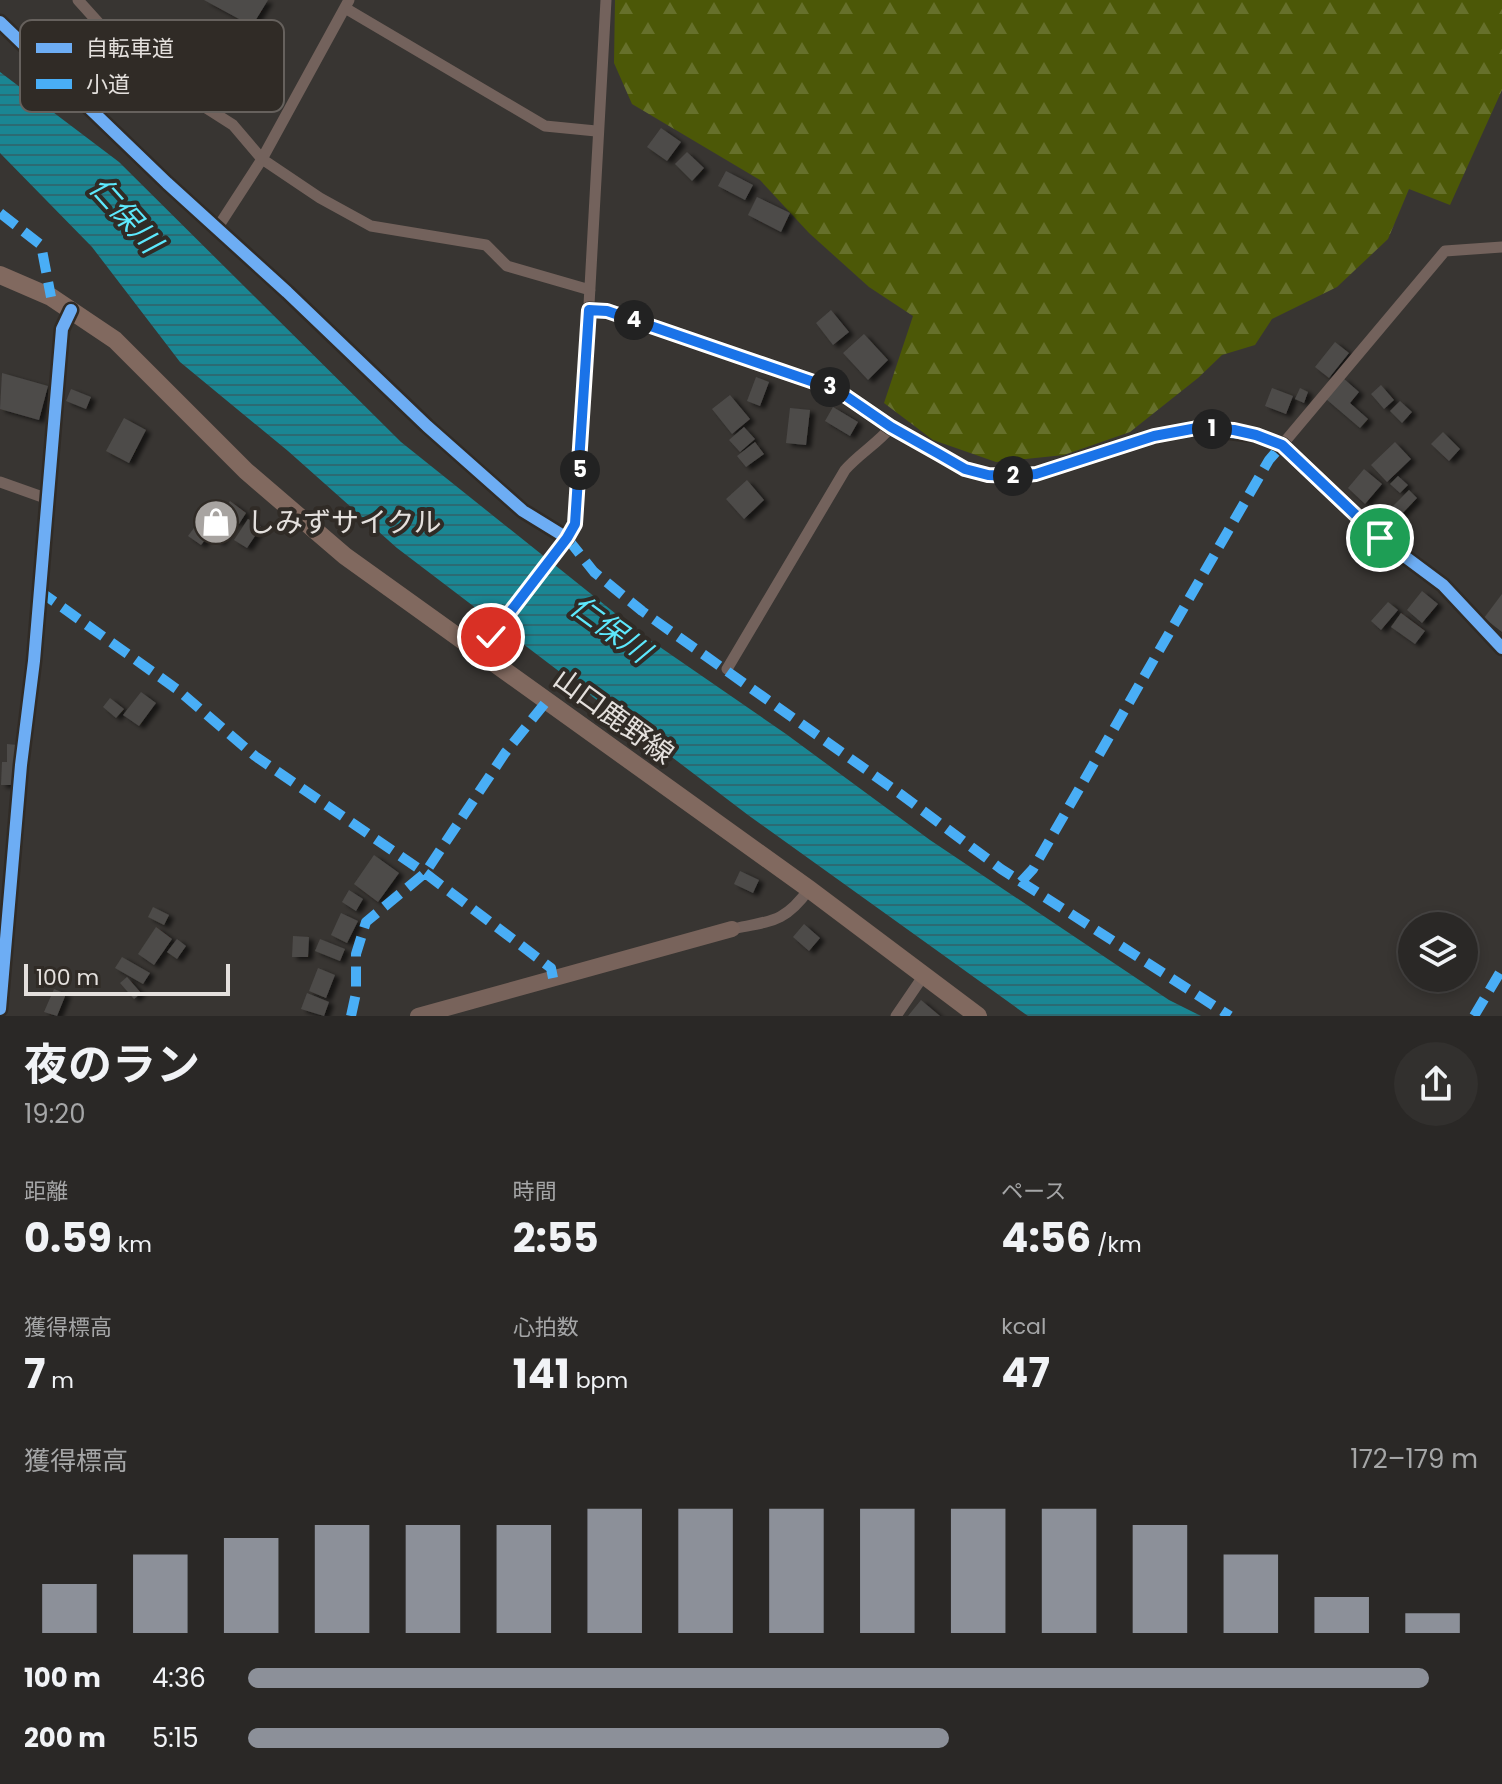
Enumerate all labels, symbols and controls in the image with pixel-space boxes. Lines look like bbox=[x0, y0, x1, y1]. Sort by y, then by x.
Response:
legend bbox=[20, 20, 284, 112]
text: 自転車道 bbox=[86, 33, 174, 64]
text: 小道 bbox=[86, 69, 130, 100]
water label: 仁保川 bbox=[79, 167, 173, 265]
pin: 4 bbox=[614, 300, 654, 340]
text: 4 bbox=[627, 304, 641, 335]
pin: 3 bbox=[810, 367, 850, 407]
text: 3 bbox=[823, 371, 837, 402]
pin: 1 bbox=[1192, 409, 1232, 449]
text: 1 bbox=[1208, 413, 1216, 444]
pin: 5 bbox=[560, 450, 600, 490]
text: 5 bbox=[573, 454, 587, 485]
pin: 2 bbox=[993, 456, 1033, 496]
text: 2 bbox=[1007, 460, 1019, 491]
shop icon: しみずサイクル bbox=[192, 498, 240, 546]
place label: しみずサイクル bbox=[247, 503, 442, 542]
pin bbox=[1346, 504, 1414, 572]
icon: arrive bbox=[1358, 516, 1402, 560]
water label: 仁保川 bbox=[561, 585, 662, 674]
pin bbox=[457, 603, 525, 671]
icon: check bbox=[469, 615, 513, 659]
street label: 山口鹿野線 bbox=[546, 659, 682, 773]
map controls bbox=[1398, 912, 1478, 992]
button: layers bbox=[1398, 912, 1478, 992]
scale bar bbox=[24, 960, 230, 996]
text: 100 m bbox=[36, 962, 99, 993]
text: 夜のラン bbox=[24, 1034, 200, 1095]
button: share bbox=[1394, 1042, 1478, 1126]
text: 19:20 bbox=[24, 1096, 86, 1132]
text: 距離 bbox=[24, 1176, 68, 1207]
text: 時間 bbox=[513, 1176, 557, 1207]
text: ペース bbox=[1001, 1176, 1066, 1207]
text: 0.59 bbox=[24, 1210, 112, 1266]
text: 2:55 bbox=[513, 1210, 599, 1266]
text: 4:56 bbox=[1001, 1210, 1091, 1266]
text: km bbox=[112, 1229, 152, 1260]
text: /km bbox=[1091, 1229, 1142, 1260]
text: kcal bbox=[1001, 1311, 1046, 1342]
text: 獲得標高 bbox=[24, 1312, 112, 1343]
text: 心拍数 bbox=[513, 1312, 579, 1343]
text: 47 bbox=[1001, 1345, 1050, 1401]
text: 7 bbox=[24, 1346, 45, 1402]
text: 141 bbox=[513, 1346, 570, 1402]
text: m bbox=[45, 1365, 74, 1396]
text: bpm bbox=[570, 1365, 628, 1396]
text: 172–179 m bbox=[1350, 1441, 1478, 1477]
text: 獲得標高 bbox=[24, 1443, 128, 1479]
text: 100 m bbox=[24, 1660, 101, 1696]
text: 4:36 bbox=[152, 1660, 206, 1696]
text: 200 m bbox=[24, 1720, 106, 1756]
text: 5:15 bbox=[152, 1720, 199, 1756]

